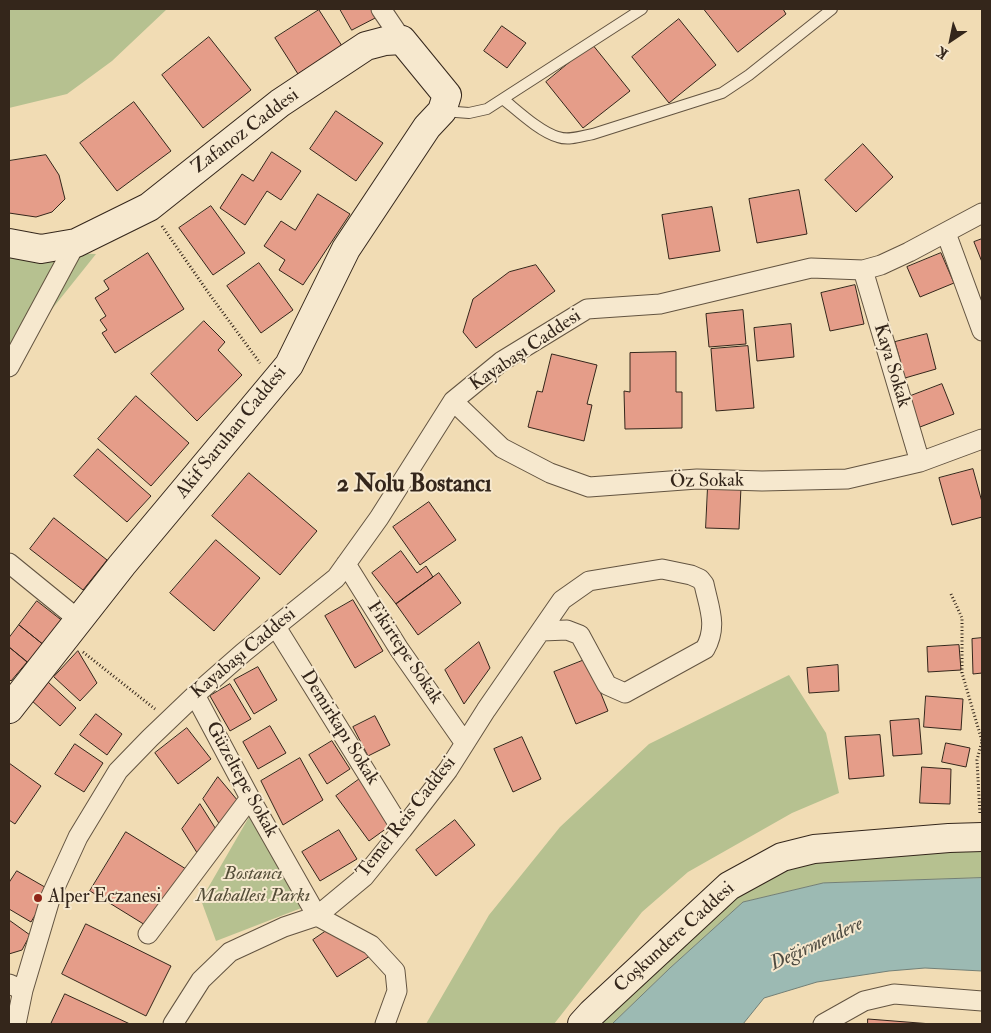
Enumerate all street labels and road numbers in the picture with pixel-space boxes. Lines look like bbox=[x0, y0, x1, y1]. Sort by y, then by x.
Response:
street label: Zafanoz Caddesi bbox=[188, 84, 304, 180]
street label: Kayabaşı Caddesi bbox=[466, 305, 586, 397]
street label: Kaya Sokak bbox=[867, 321, 915, 411]
street label: Akif Saruhan Caddesi bbox=[172, 362, 292, 504]
street label: Öz Sokak bbox=[670, 470, 744, 494]
street label: Fikirtepe Sokak bbox=[361, 597, 447, 709]
street label: Kayabaşı Caddesi bbox=[187, 604, 301, 704]
street label: Demirkapı Sokak bbox=[295, 666, 383, 790]
street label: Güzeltepe Sokak bbox=[200, 718, 282, 842]
street label: Temel Reis Caddesi bbox=[352, 753, 462, 883]
street label: Coşkundere Caddesi bbox=[610, 878, 740, 998]

